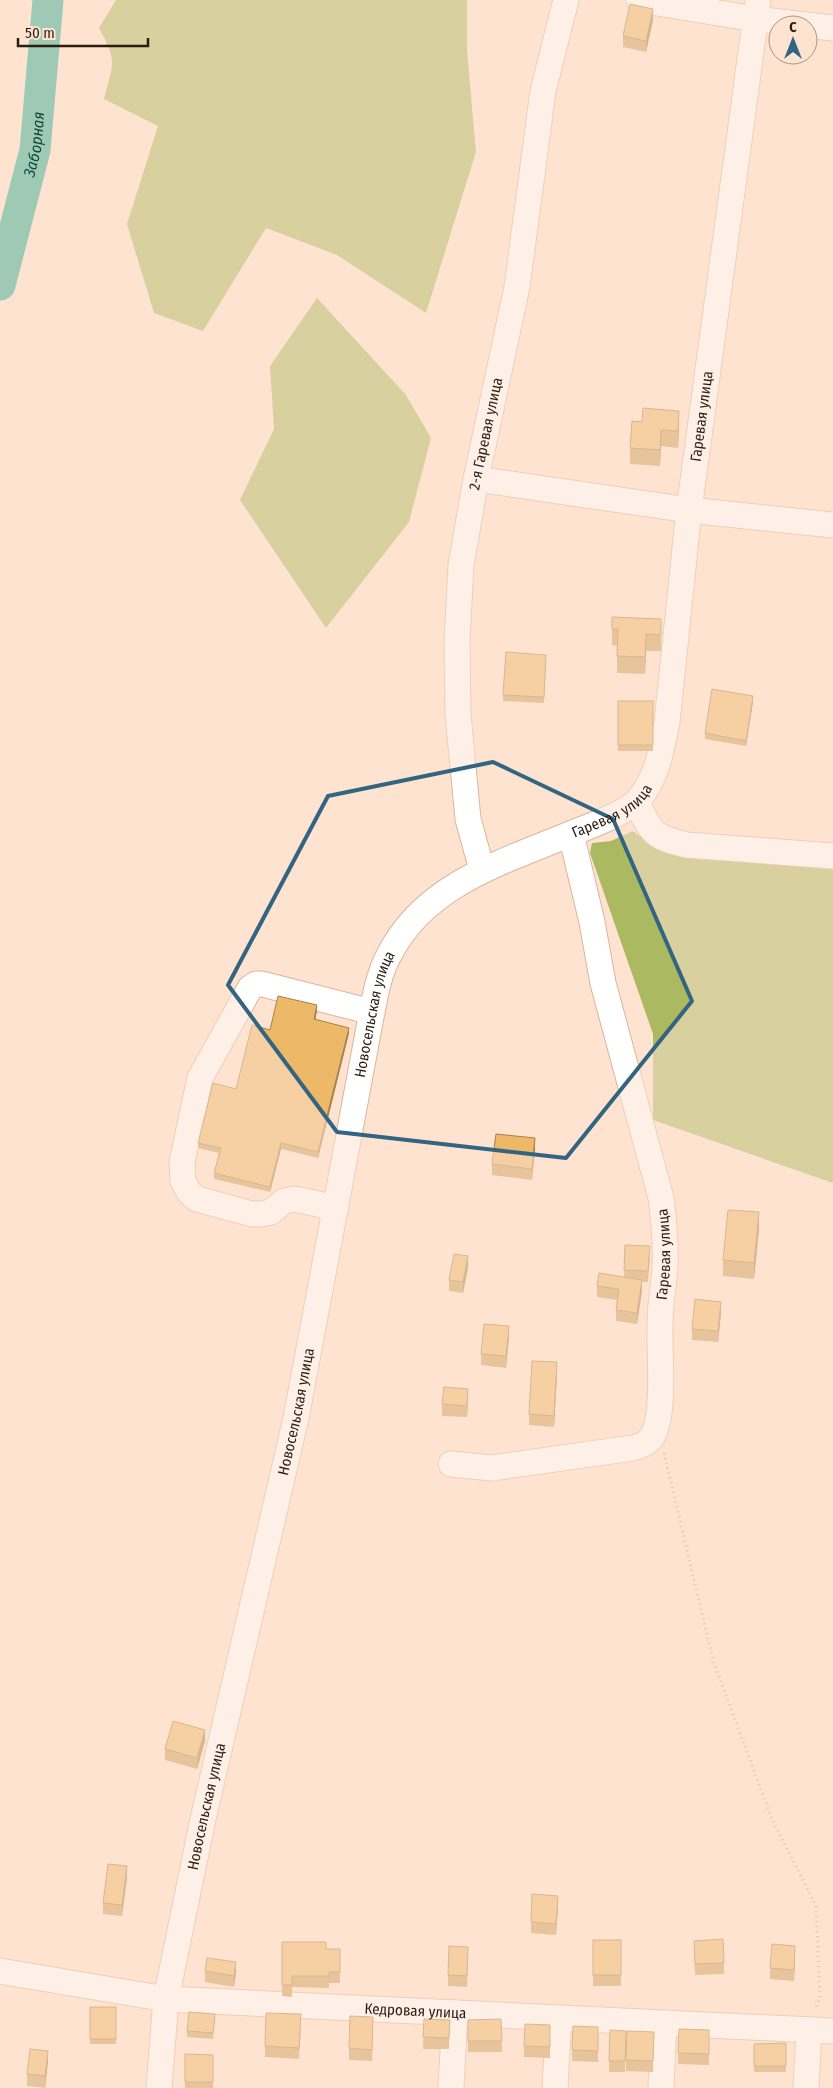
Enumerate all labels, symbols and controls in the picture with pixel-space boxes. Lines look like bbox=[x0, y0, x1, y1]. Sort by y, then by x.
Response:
scale bar bbox=[18, 15, 148, 47]
north arrow bbox=[768, 15, 818, 65]
text: С bbox=[789, 19, 797, 36]
text: 50 m bbox=[25, 24, 55, 42]
water label: Заборная bbox=[19, 111, 48, 180]
street label: Гаревая улица bbox=[687, 370, 717, 463]
street label: 2-я Гаревая улица bbox=[465, 376, 506, 491]
street label: Гаревая улица bbox=[569, 781, 656, 841]
street label: Новосельская улица bbox=[351, 948, 399, 1079]
street label: Гаревая улица bbox=[653, 1208, 674, 1301]
street label: Новосельская улица bbox=[274, 1346, 318, 1477]
street label: Новосельская улица bbox=[184, 1741, 229, 1872]
street label: Кедровая улица bbox=[364, 2000, 467, 2022]

